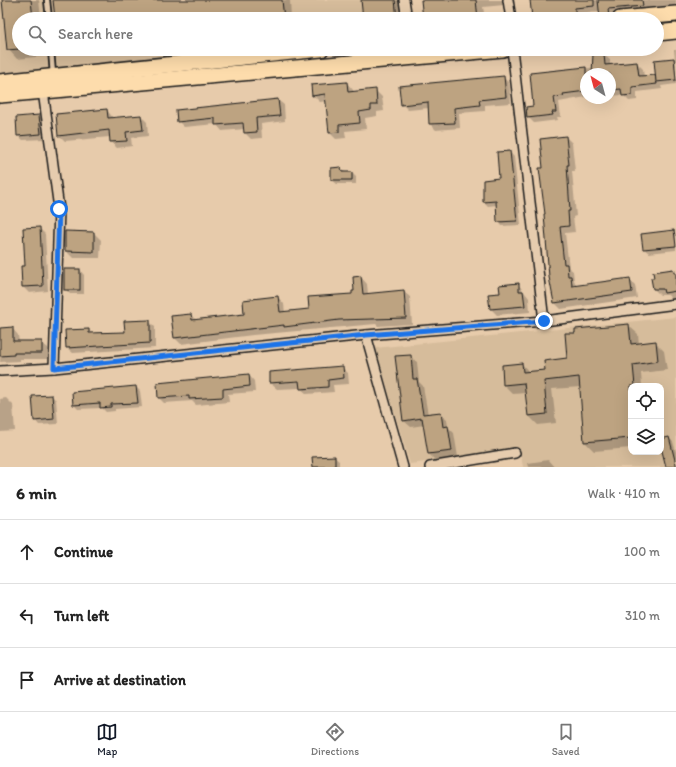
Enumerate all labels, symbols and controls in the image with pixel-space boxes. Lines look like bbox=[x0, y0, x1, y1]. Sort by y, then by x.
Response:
search box bbox=[12, 12, 664, 56]
icon: search bbox=[26, 23, 48, 45]
text: Search here bbox=[58, 25, 133, 43]
north arrow bbox=[580, 68, 616, 104]
route start bbox=[50, 200, 68, 218]
route end bbox=[535, 312, 553, 330]
map controls bbox=[628, 383, 664, 455]
button: locate bbox=[628, 383, 664, 419]
button: layers bbox=[628, 419, 664, 455]
text: 6 min bbox=[16, 483, 57, 503]
text: Walk · 410 m bbox=[588, 486, 660, 501]
icon: ahead bbox=[16, 541, 38, 563]
text: Continue bbox=[54, 543, 113, 561]
text: 100 m bbox=[624, 544, 660, 559]
icon: left bbox=[16, 605, 38, 627]
text: Turn left bbox=[54, 607, 109, 625]
text: 310 m bbox=[625, 608, 660, 623]
icon: arrive bbox=[16, 669, 38, 691]
text: Arrive at destination bbox=[54, 671, 186, 689]
tab: Map bbox=[96, 721, 118, 758]
tab: Directions bbox=[311, 721, 359, 758]
tab: Saved bbox=[552, 721, 580, 758]

